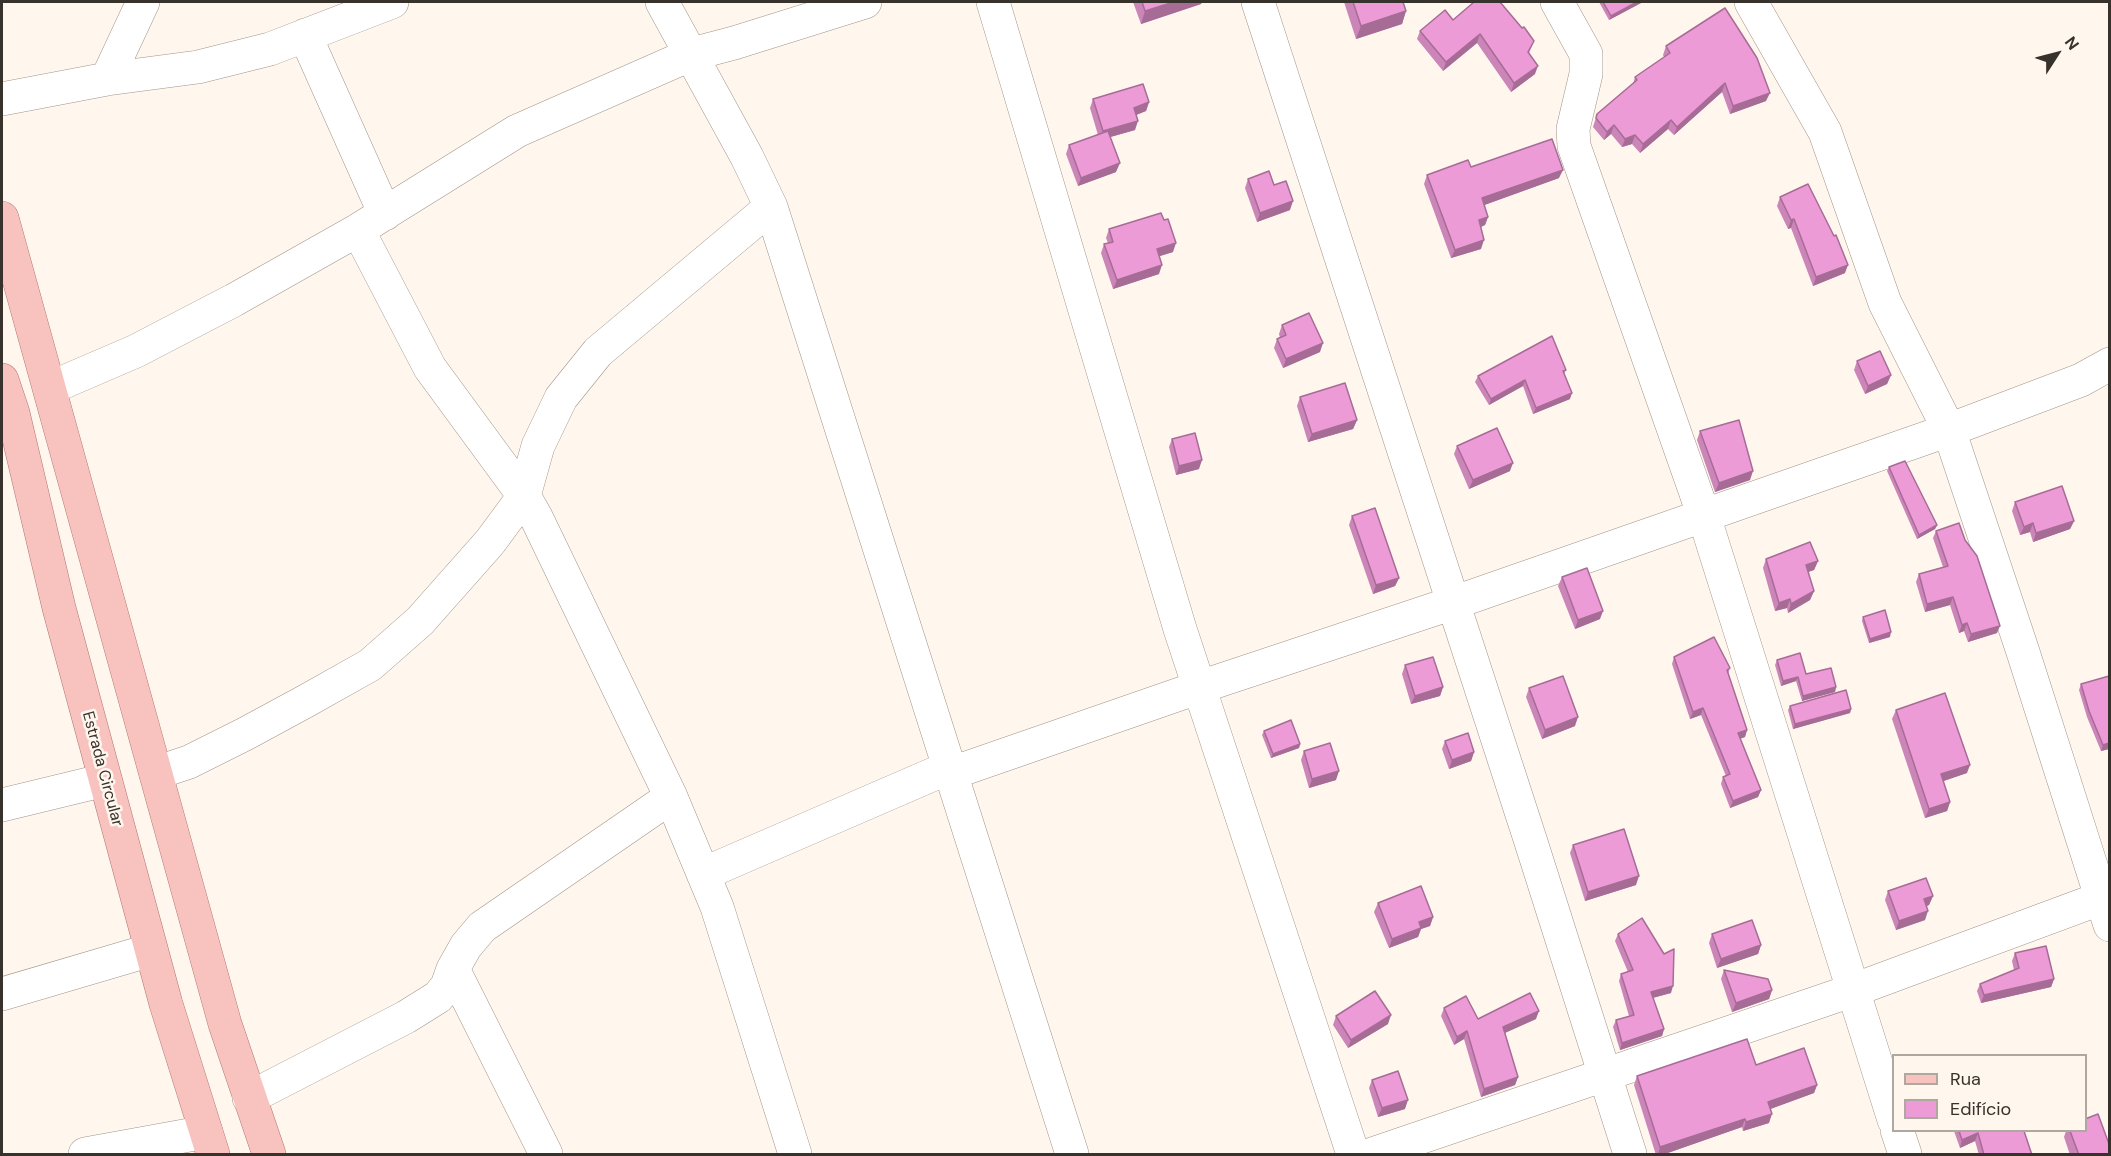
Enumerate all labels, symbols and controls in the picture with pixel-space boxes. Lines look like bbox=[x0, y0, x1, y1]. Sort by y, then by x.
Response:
north arrow bbox=[2027, 24, 2087, 84]
text: N bbox=[2060, 32, 2084, 54]
street label: Estrada Circular bbox=[77, 710, 127, 828]
legend bbox=[1892, 1054, 2087, 1132]
text: Rua bbox=[1950, 1067, 1981, 1091]
text: Edifício bbox=[1950, 1097, 2011, 1121]

